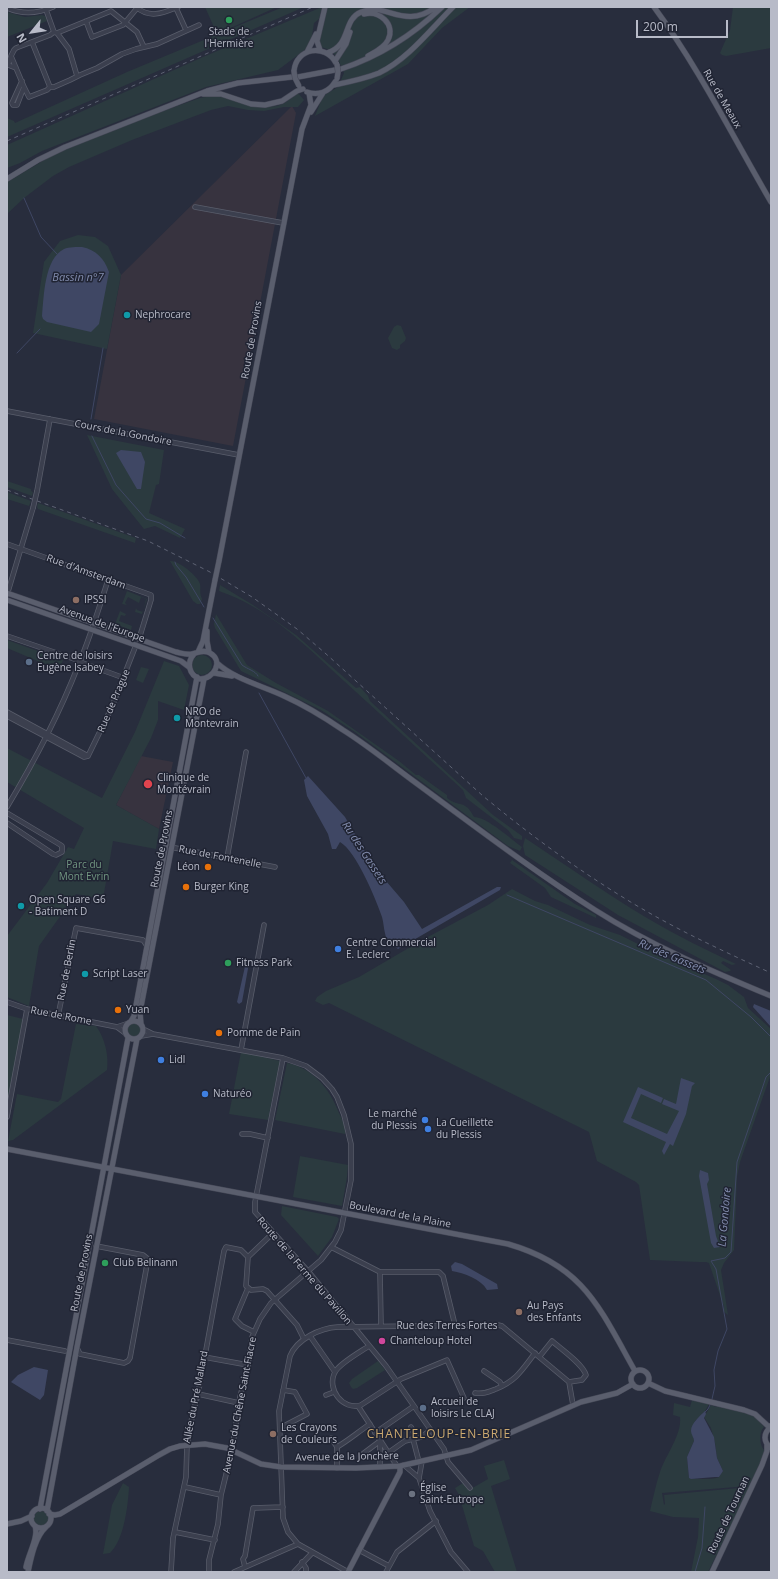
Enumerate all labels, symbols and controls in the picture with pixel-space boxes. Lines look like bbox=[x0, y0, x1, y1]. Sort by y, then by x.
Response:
north arrow bbox=[12, 12, 52, 52]
scale bar bbox=[638, 12, 730, 38]
marker: Stade de l'Hermière bbox=[224, 15, 234, 25]
text: 200 m bbox=[643, 18, 678, 35]
place label: Stade de l'Hermière bbox=[205, 26, 253, 50]
text: N bbox=[12, 31, 30, 46]
street label: Rue de Meaux bbox=[700, 67, 744, 131]
water label: Bassin n°7 bbox=[52, 271, 104, 285]
street label: Route de Provins bbox=[239, 300, 265, 380]
place label: Nephrocare bbox=[135, 309, 191, 321]
marker: Nephrocare bbox=[122, 310, 132, 320]
street label: Cours de la Gondoire bbox=[73, 418, 173, 448]
street label: Rue d'Amsterdam bbox=[45, 552, 127, 592]
place label: IPSSI bbox=[84, 594, 107, 606]
marker: IPSSI bbox=[71, 595, 81, 605]
street label: Avenue de l'Europe bbox=[58, 603, 146, 645]
place label: Centre de loisirs Eugène Isabey bbox=[37, 650, 112, 674]
marker: Centre de loisirs Eugène Isabey bbox=[24, 657, 34, 667]
street label: Rue de Prague bbox=[95, 668, 133, 734]
place label: NRO de Montevrain bbox=[185, 706, 239, 730]
marker: NRO de Montevrain bbox=[172, 713, 182, 723]
place label: Clinique de Montévrain bbox=[157, 772, 211, 796]
marker: Clinique de Montévrain bbox=[142, 778, 154, 790]
street label: Route de Provins bbox=[149, 809, 175, 889]
water label: Ru des Gassets bbox=[339, 819, 389, 887]
street label: Rue de Fontenelle bbox=[178, 843, 262, 871]
park label: Parc du Mont Evrin bbox=[59, 859, 109, 882]
place label: Léon bbox=[177, 861, 200, 873]
marker: Léon bbox=[203, 862, 213, 872]
place label: Burger King bbox=[194, 881, 249, 893]
marker: Burger King bbox=[181, 882, 191, 892]
place label: Open Square G6 - Batiment D bbox=[29, 894, 106, 918]
marker: Open Square G6 - Batiment D bbox=[16, 901, 26, 911]
place label: Centre Commercial E. Leclerc bbox=[346, 937, 436, 960]
water label: Ru des Gassets bbox=[636, 937, 708, 977]
street label: Rue de Berlin bbox=[55, 938, 79, 1002]
marker: Centre Commercial E. Leclerc bbox=[333, 944, 343, 954]
place label: Fitness Park bbox=[236, 957, 292, 969]
marker: Fitness Park bbox=[223, 958, 233, 968]
place label: Script Laser bbox=[93, 968, 147, 980]
marker: Script Laser bbox=[80, 969, 90, 979]
street label: Rue de Rome bbox=[29, 1004, 93, 1028]
place label: Yuan bbox=[126, 1004, 149, 1016]
marker: Yuan bbox=[113, 1005, 123, 1015]
place label: Pomme de Pain bbox=[227, 1027, 300, 1039]
marker: Pomme de Pain bbox=[214, 1028, 224, 1038]
place label: Lidl bbox=[169, 1054, 185, 1066]
marker: Lidl bbox=[156, 1055, 166, 1065]
place label: Naturéo bbox=[213, 1088, 252, 1100]
marker: Naturéo bbox=[200, 1089, 210, 1099]
place label: Le marché du Plessis bbox=[368, 1108, 417, 1132]
marker: Le marché du Plessis bbox=[420, 1115, 430, 1125]
place label: La Cueillette du Plessis bbox=[436, 1117, 493, 1140]
marker: La Cueillette du Plessis bbox=[423, 1124, 433, 1134]
water label: La Gondoire bbox=[716, 1187, 734, 1247]
street label: Boulevard de la Plaine bbox=[348, 1199, 452, 1231]
street label: Route de la Ferme du Pavillon bbox=[254, 1215, 354, 1327]
street label: Route de Provins bbox=[69, 1233, 95, 1313]
place label: Club Belinann bbox=[113, 1257, 178, 1269]
marker: Club Belinann bbox=[100, 1258, 110, 1268]
place label: Au Pays des Enfants bbox=[527, 1300, 581, 1324]
marker: Au Pays des Enfants bbox=[514, 1307, 524, 1317]
street label: Rue des Terres Fortes bbox=[396, 1320, 498, 1332]
place label: Chanteloup Hotel bbox=[390, 1335, 472, 1347]
street label: Avenue du Chêne Saint-Fiacre bbox=[221, 1336, 259, 1474]
marker: Chanteloup Hotel bbox=[377, 1336, 387, 1346]
street label: Allée du Pré Mallard bbox=[181, 1350, 211, 1444]
place label: Accueil de loisirs Le CLAJ bbox=[431, 1396, 495, 1420]
marker: Accueil de loisirs Le CLAJ bbox=[418, 1403, 428, 1413]
place label: Les Crayons de Couleurs bbox=[281, 1422, 337, 1446]
district label: CHANTELOUP-EN-BRIE bbox=[367, 1428, 511, 1442]
marker: Les Crayons de Couleurs bbox=[268, 1429, 278, 1439]
street label: Avenue de la Jonchère bbox=[295, 1450, 399, 1464]
street label: Route de Tournan bbox=[706, 1474, 752, 1556]
place label: Église Saint-Eutrope bbox=[420, 1482, 484, 1506]
marker: Église Saint-Eutrope bbox=[407, 1489, 417, 1499]

